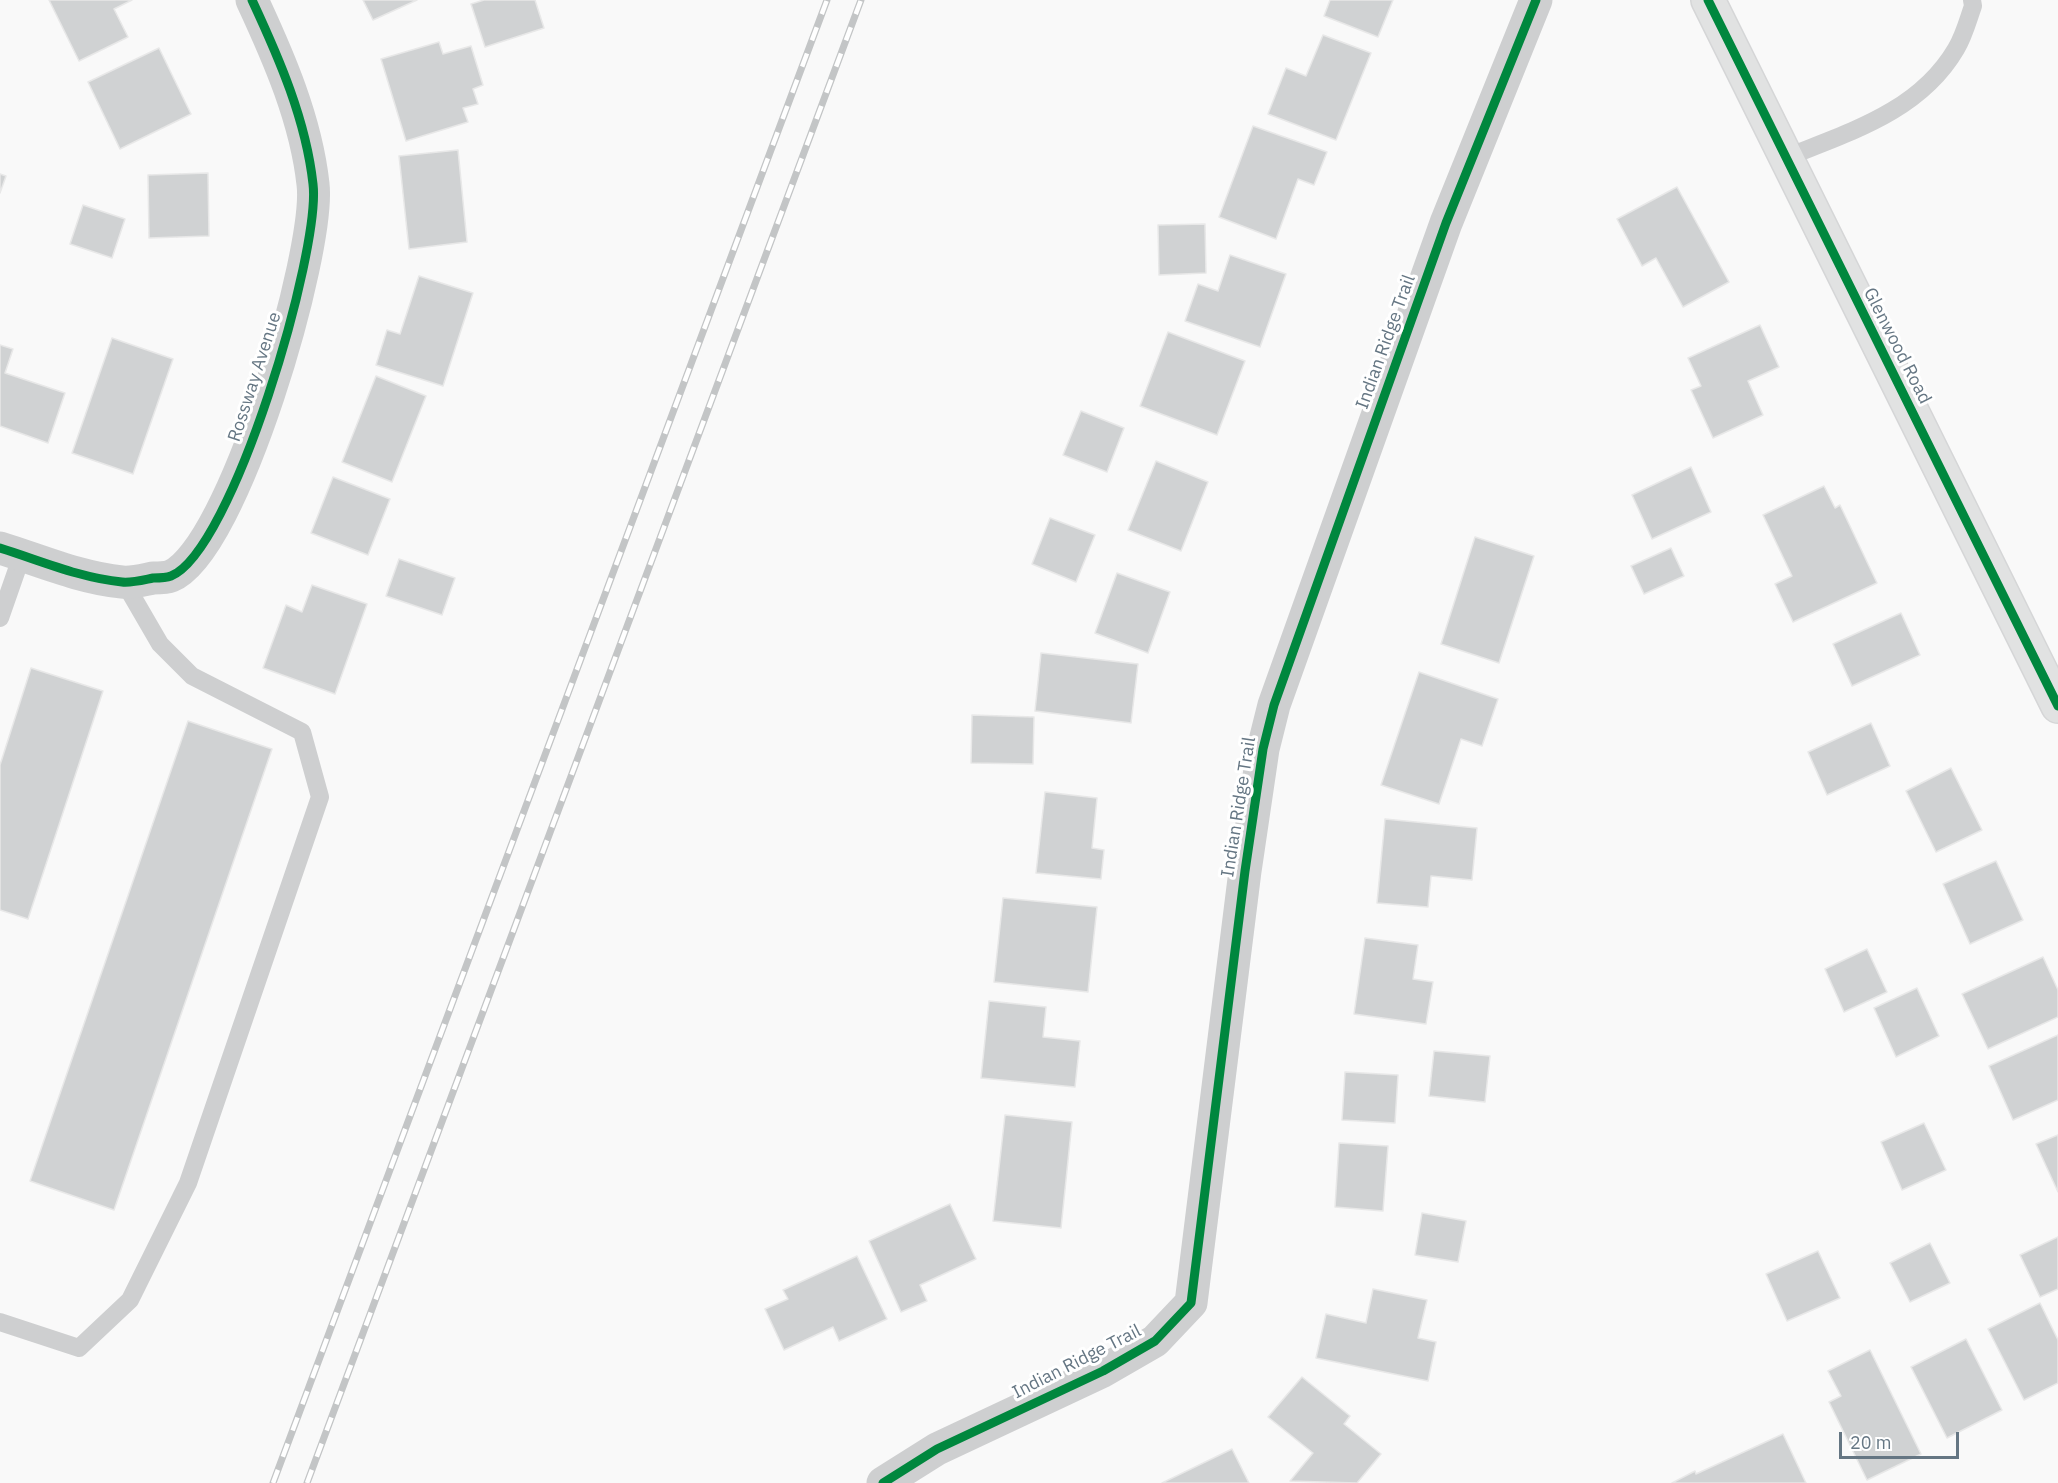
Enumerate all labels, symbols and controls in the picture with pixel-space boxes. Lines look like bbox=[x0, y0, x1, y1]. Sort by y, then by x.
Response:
street label: Indian Ridge Trail bbox=[1352, 272, 1420, 412]
street label: Glenwood Road bbox=[1858, 284, 1936, 408]
street label: Rossway Avenue bbox=[224, 309, 286, 445]
street label: Indian Ridge Trail bbox=[1217, 735, 1261, 879]
street label: Indian Ridge Trail bbox=[1009, 1320, 1145, 1404]
scale bar bbox=[1842, 1420, 1962, 1458]
text: 20 m bbox=[1850, 1431, 1892, 1454]

